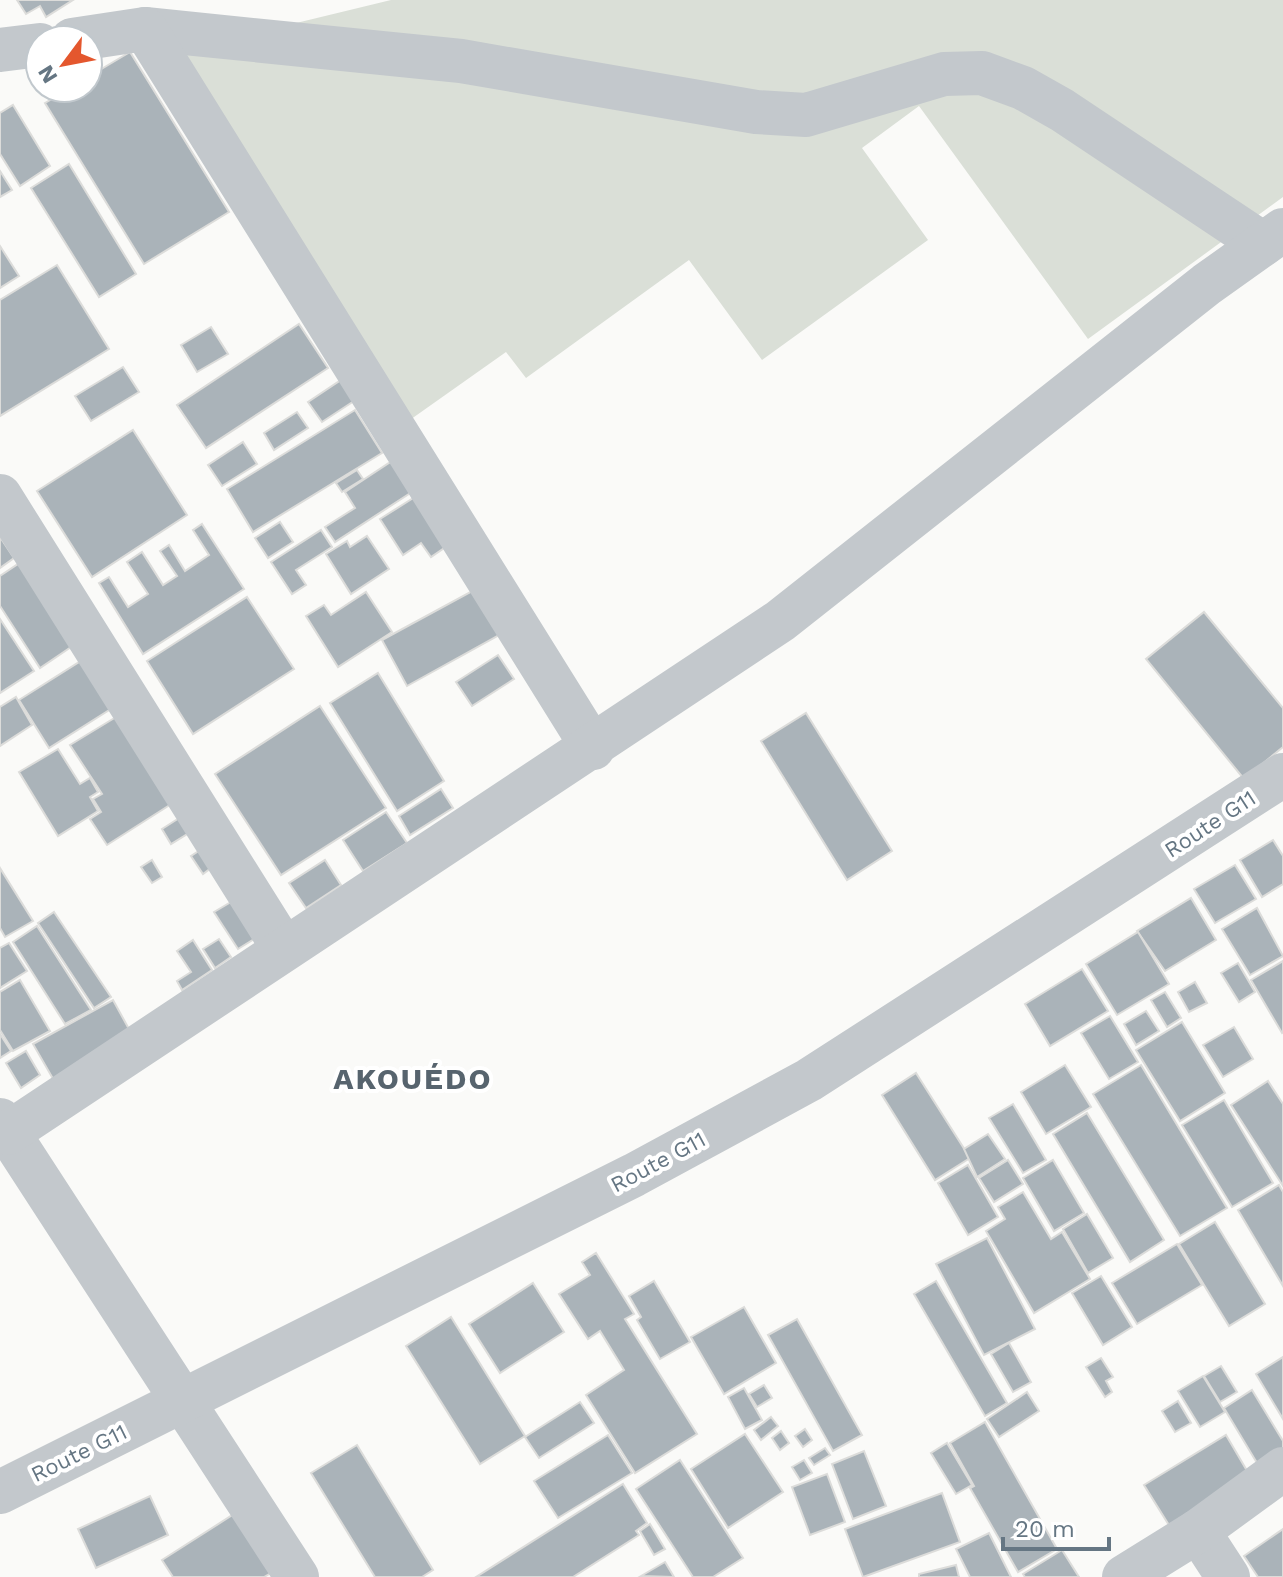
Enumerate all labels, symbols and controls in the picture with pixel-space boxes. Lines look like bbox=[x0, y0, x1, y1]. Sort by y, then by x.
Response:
north arrow bbox=[24, 24, 104, 104]
text: N bbox=[33, 61, 62, 88]
street label: Route G11 bbox=[1160, 785, 1260, 863]
district label: AKOUÉDO bbox=[333, 1061, 493, 1096]
street label: Route G11 bbox=[606, 1127, 710, 1197]
street label: Route G11 bbox=[27, 1419, 131, 1487]
scale bar bbox=[1003, 1501, 1109, 1551]
text: 20 m bbox=[1015, 1515, 1075, 1543]

